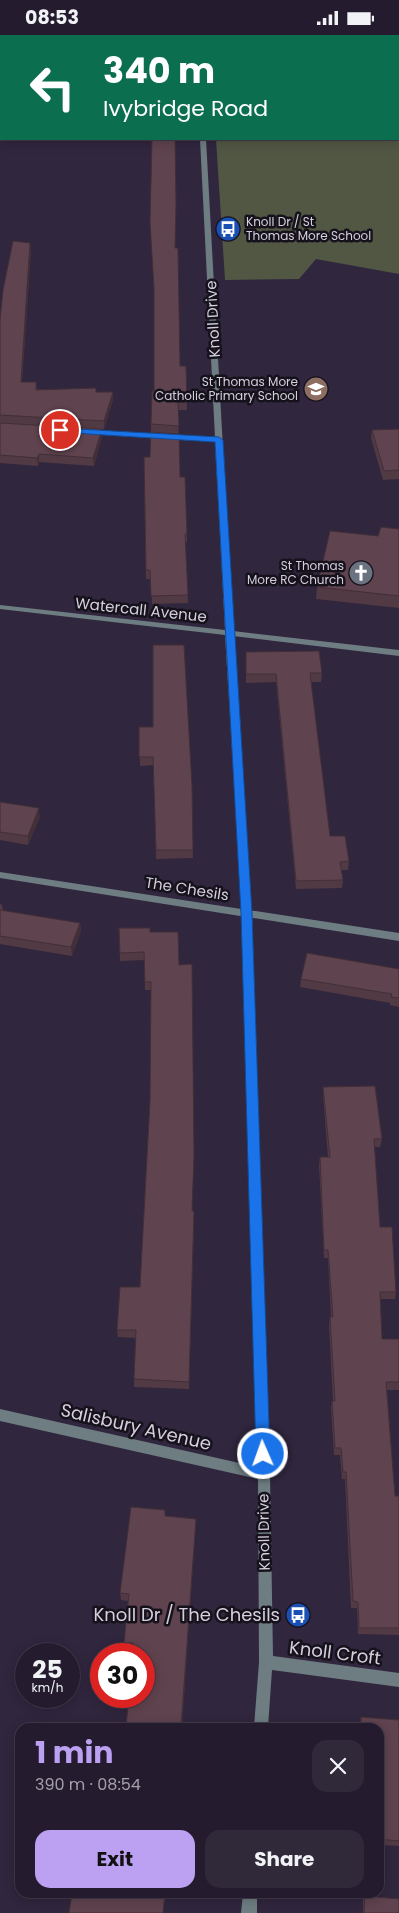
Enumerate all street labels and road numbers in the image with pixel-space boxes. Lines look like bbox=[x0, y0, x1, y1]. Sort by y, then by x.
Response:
street label: Knoll Drive bbox=[200, 280, 225, 358]
street label: Watercall Avenue bbox=[74, 592, 208, 627]
street label: The Chesils bbox=[144, 872, 231, 906]
street label: Salisbury Avenue bbox=[58, 1397, 214, 1456]
street label: Knoll Drive bbox=[252, 1493, 275, 1571]
street label: Knoll Croft bbox=[288, 1634, 382, 1671]

